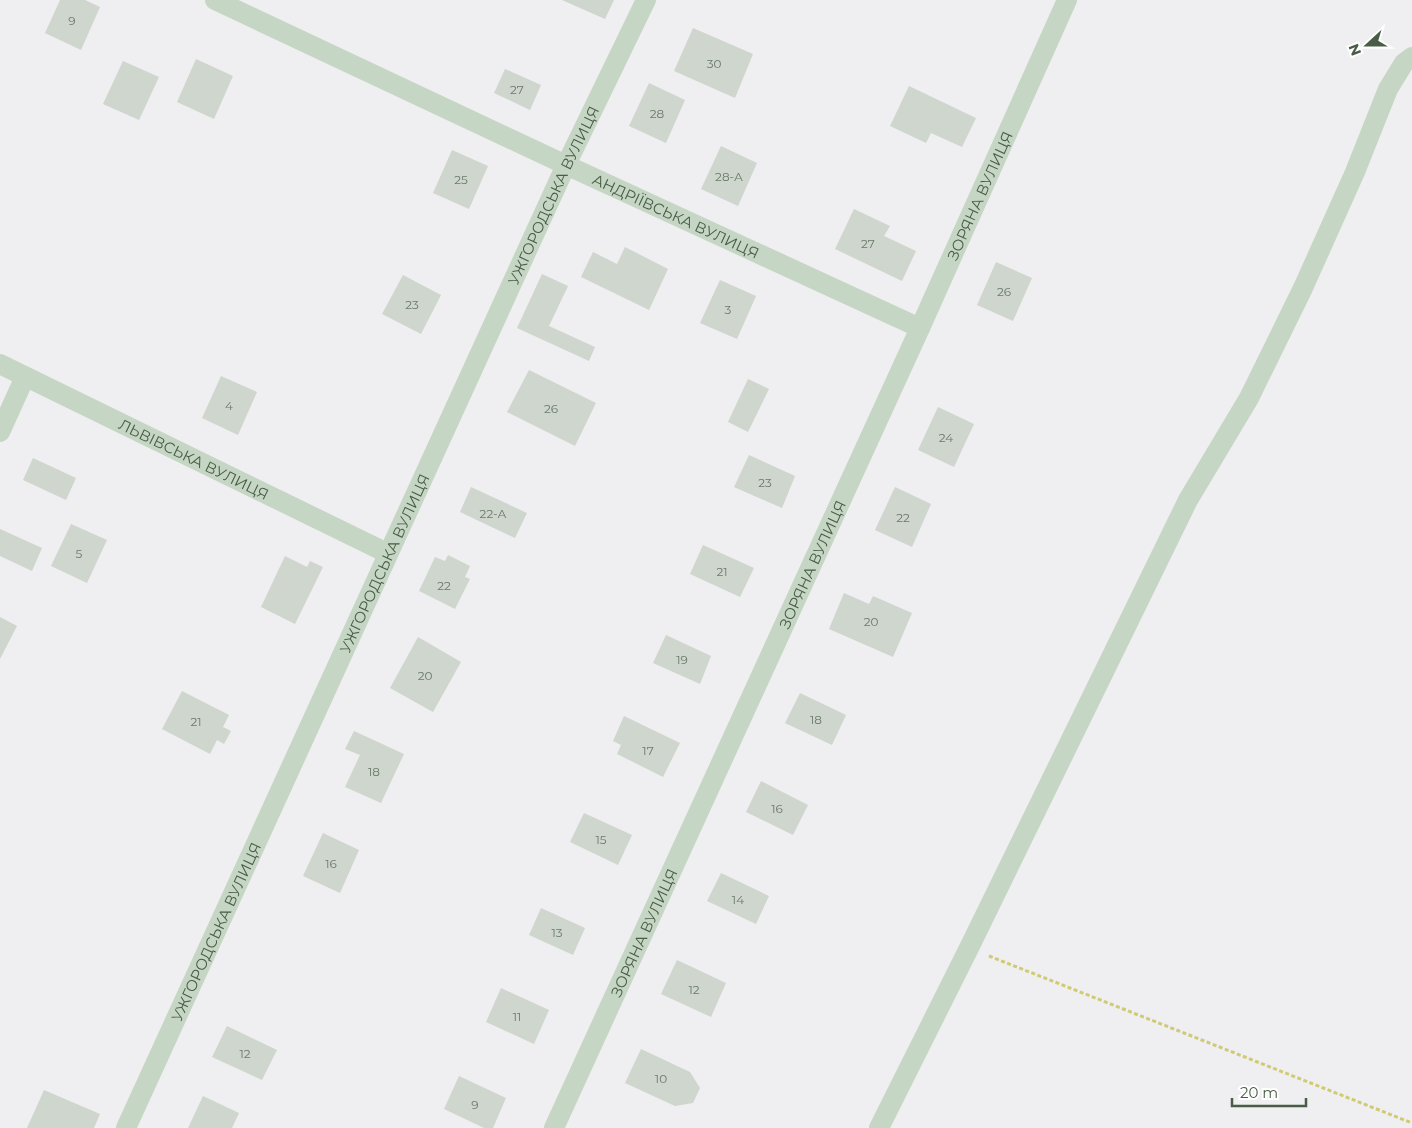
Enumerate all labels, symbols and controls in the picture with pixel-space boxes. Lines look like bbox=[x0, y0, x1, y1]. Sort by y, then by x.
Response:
house number: 9 bbox=[68, 13, 76, 28]
north arrow bbox=[1342, 20, 1392, 70]
text: N bbox=[1344, 41, 1365, 58]
house number: 30 bbox=[707, 56, 721, 71]
house number: 27 bbox=[510, 82, 524, 97]
street label: УЖГОРОДСЬКА ВУЛИЦЯ bbox=[503, 103, 603, 287]
house number: 28 bbox=[650, 106, 665, 121]
street label: ЗОРЯНА ВУЛИЦЯ bbox=[942, 128, 1017, 263]
street label: АНДРІЇВСЬКА ВУЛИЦЯ bbox=[590, 169, 762, 262]
house number: 28-А bbox=[715, 169, 743, 184]
house number: 25 bbox=[454, 172, 468, 187]
house number: 27 bbox=[861, 236, 875, 251]
house number: 26 bbox=[997, 284, 1011, 299]
house number: 23 bbox=[405, 297, 419, 312]
house number: 3 bbox=[725, 302, 732, 317]
house number: 4 bbox=[225, 398, 233, 413]
house number: 26 bbox=[544, 401, 558, 416]
street label: ЛЬВІВСЬКА ВУЛИЦЯ bbox=[116, 414, 272, 503]
house number: 24 bbox=[939, 430, 953, 445]
street label: УЖГОРОДСЬКА ВУЛИЦЯ bbox=[335, 471, 433, 656]
house number: 23 bbox=[758, 475, 772, 490]
street label: ЗОРЯНА ВУЛИЦЯ bbox=[774, 497, 850, 631]
house number: 22-А bbox=[480, 506, 507, 521]
house number: 22 bbox=[896, 510, 910, 525]
house number: 5 bbox=[76, 546, 83, 561]
house number: 21 bbox=[716, 564, 728, 579]
house number: 22 bbox=[437, 578, 451, 593]
house number: 20 bbox=[864, 614, 878, 629]
house number: 19 bbox=[676, 652, 688, 667]
house number: 20 bbox=[418, 668, 432, 683]
house number: 18 bbox=[810, 712, 822, 727]
house number: 21 bbox=[190, 714, 202, 729]
house number: 17 bbox=[642, 743, 654, 758]
house number: 18 bbox=[368, 764, 380, 779]
house number: 16 bbox=[771, 801, 783, 816]
house number: 15 bbox=[595, 832, 607, 847]
street label: УЖГОРОДСЬКА ВУЛИЦЯ bbox=[167, 839, 265, 1024]
house number: 16 bbox=[325, 856, 337, 871]
street label: ЗОРЯНА ВУЛИЦЯ bbox=[606, 865, 681, 1000]
house number: 14 bbox=[732, 892, 744, 907]
house number: 13 bbox=[551, 925, 563, 940]
house number: 12 bbox=[688, 982, 700, 997]
house number: 11 bbox=[513, 1009, 521, 1024]
house number: 12 bbox=[239, 1046, 251, 1061]
house number: 10 bbox=[655, 1071, 667, 1086]
scale bar bbox=[1232, 1076, 1306, 1108]
text: 20 m bbox=[1240, 1083, 1278, 1102]
house number: 9 bbox=[471, 1097, 479, 1112]

